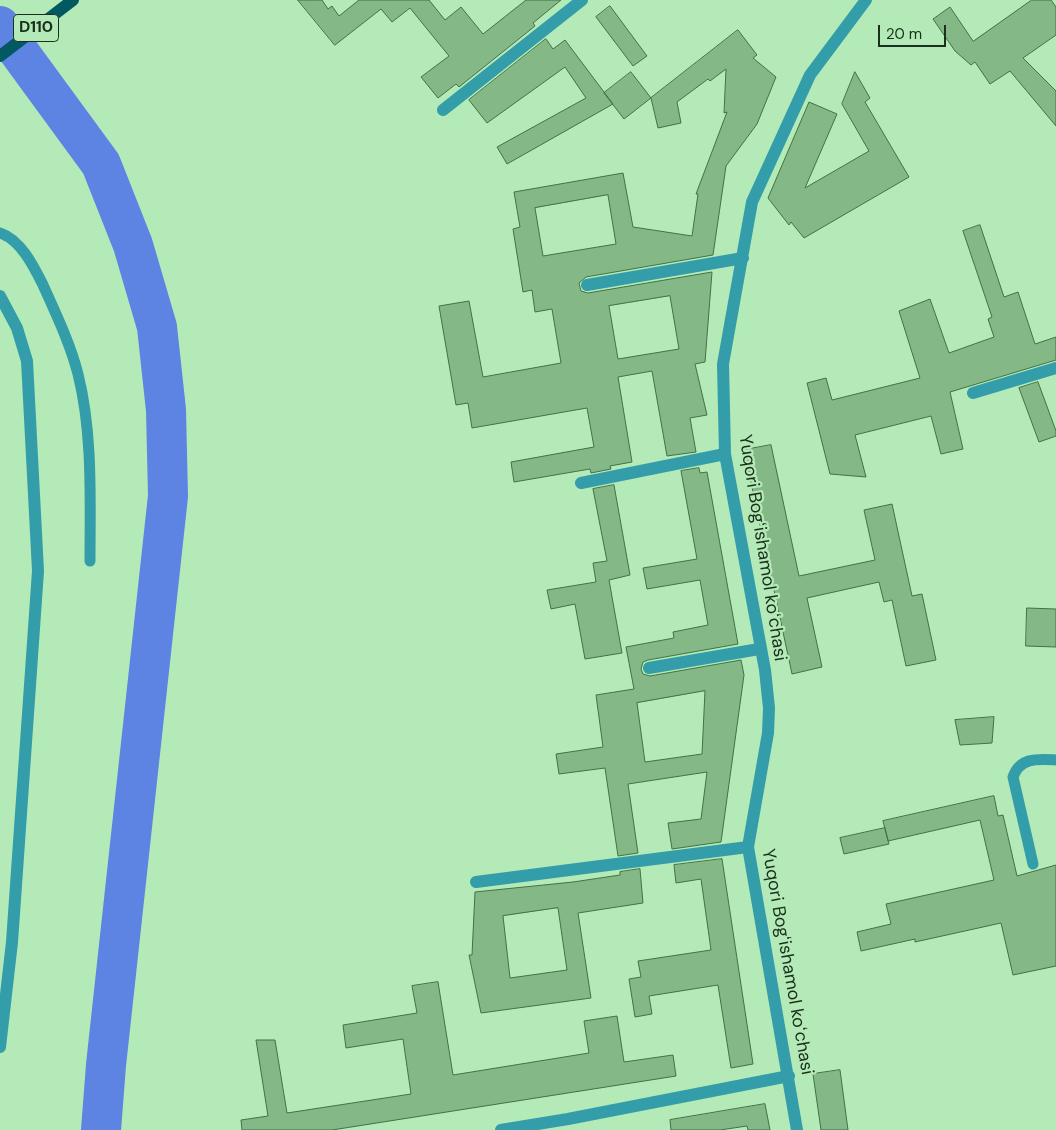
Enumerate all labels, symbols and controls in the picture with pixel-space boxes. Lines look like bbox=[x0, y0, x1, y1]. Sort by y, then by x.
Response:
road number: D110 bbox=[14, 14, 58, 42]
scale bar bbox=[881, 15, 948, 47]
text: 20 m bbox=[886, 24, 922, 44]
street label: Yuqori Bogʻishamol koʻchasi bbox=[733, 433, 791, 663]
street label: Yuqori Bogʻishamol koʻchasi bbox=[756, 847, 818, 1077]

